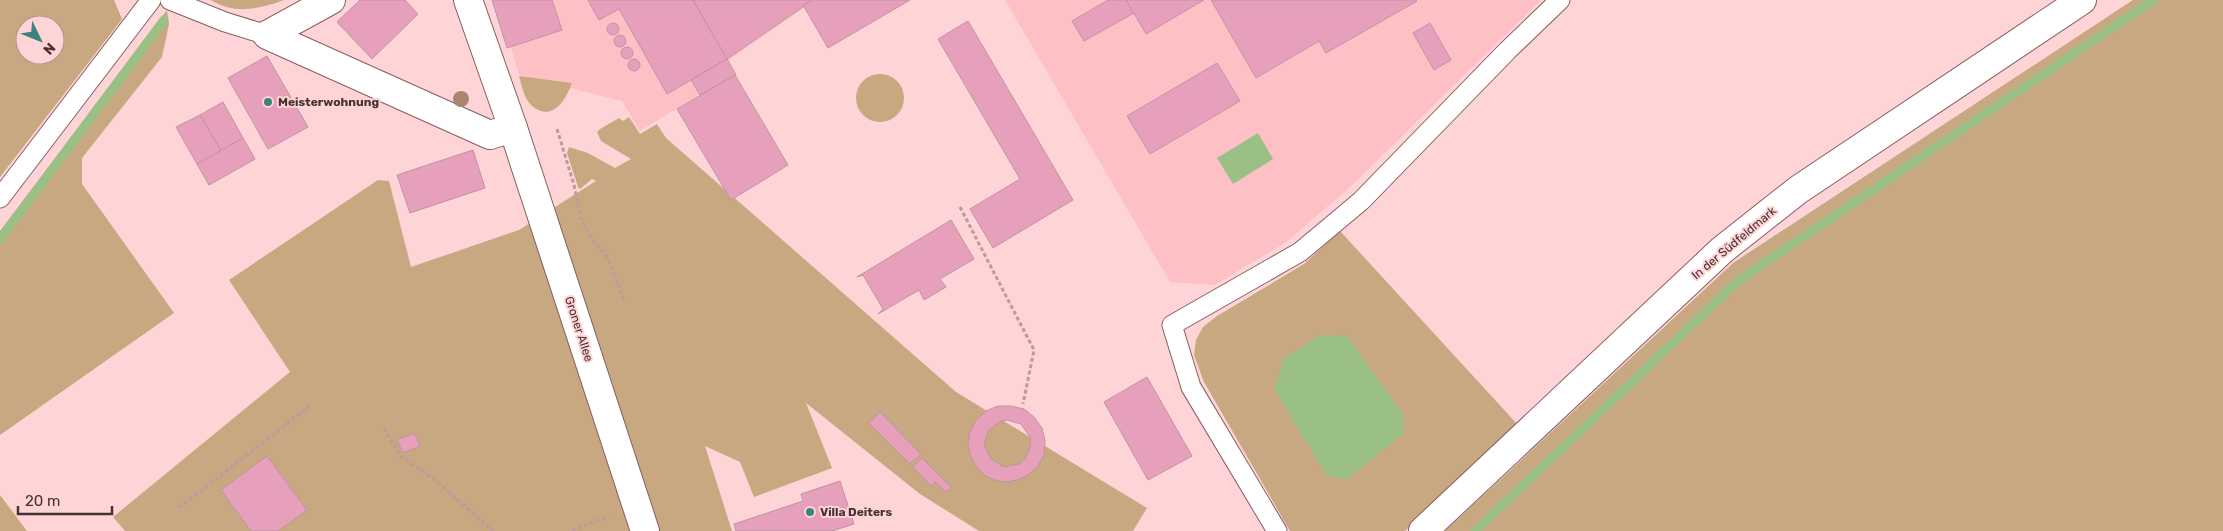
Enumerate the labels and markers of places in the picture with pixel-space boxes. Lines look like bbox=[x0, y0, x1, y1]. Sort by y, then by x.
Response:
place label: Meisterwohnung bbox=[278, 95, 379, 109]
marker: Meisterwohnung bbox=[262, 96, 274, 108]
place label: Villa Deiters bbox=[820, 505, 892, 519]
marker: Villa Deiters bbox=[804, 506, 816, 518]

